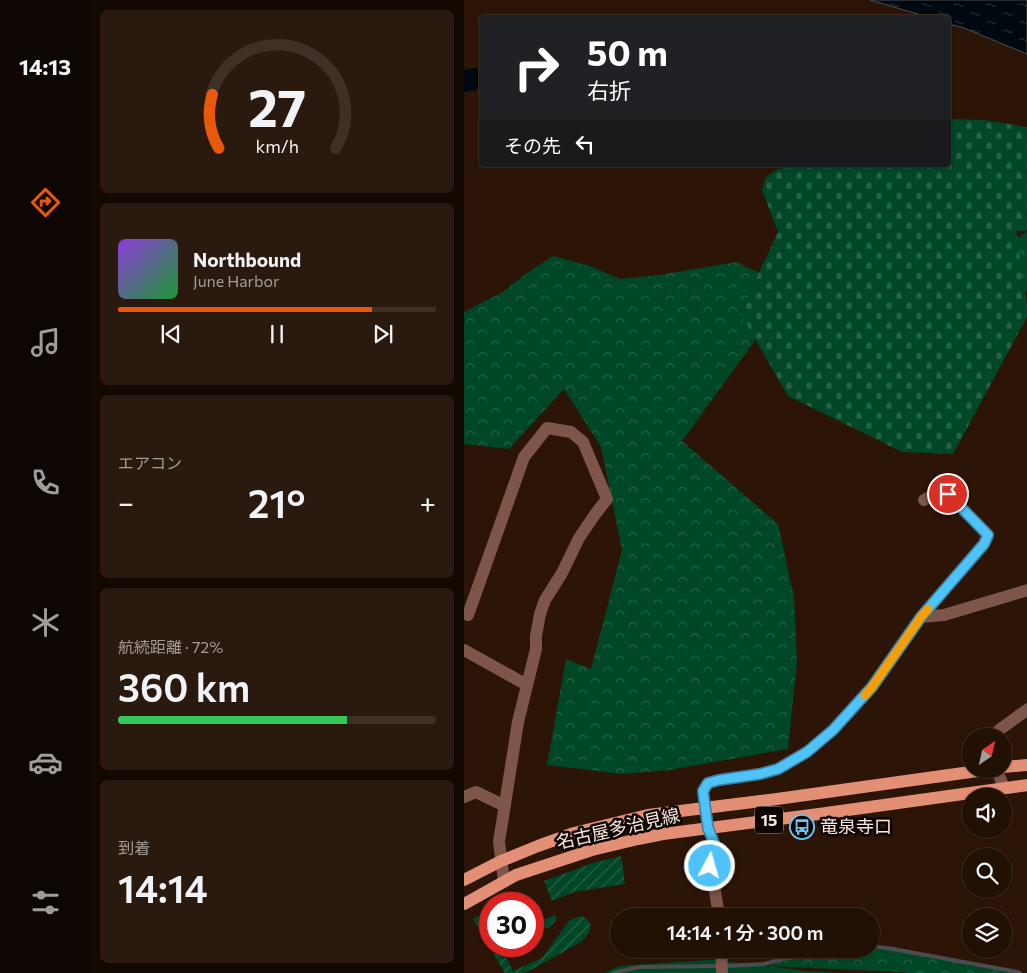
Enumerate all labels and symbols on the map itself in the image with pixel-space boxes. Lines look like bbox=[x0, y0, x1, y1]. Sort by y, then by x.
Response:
pin bbox=[927, 473, 969, 515]
north arrow bbox=[962, 728, 1012, 778]
street label: 名古屋多治見線 bbox=[554, 803, 682, 853]
road number: 15 bbox=[755, 806, 783, 834]
bus stop icon: 竜泉寺口 bbox=[789, 814, 815, 840]
place label: 竜泉寺口 bbox=[820, 815, 892, 837]
position arrow bbox=[683, 839, 735, 891]
speed limit sign: 30 bbox=[479, 892, 544, 957]

